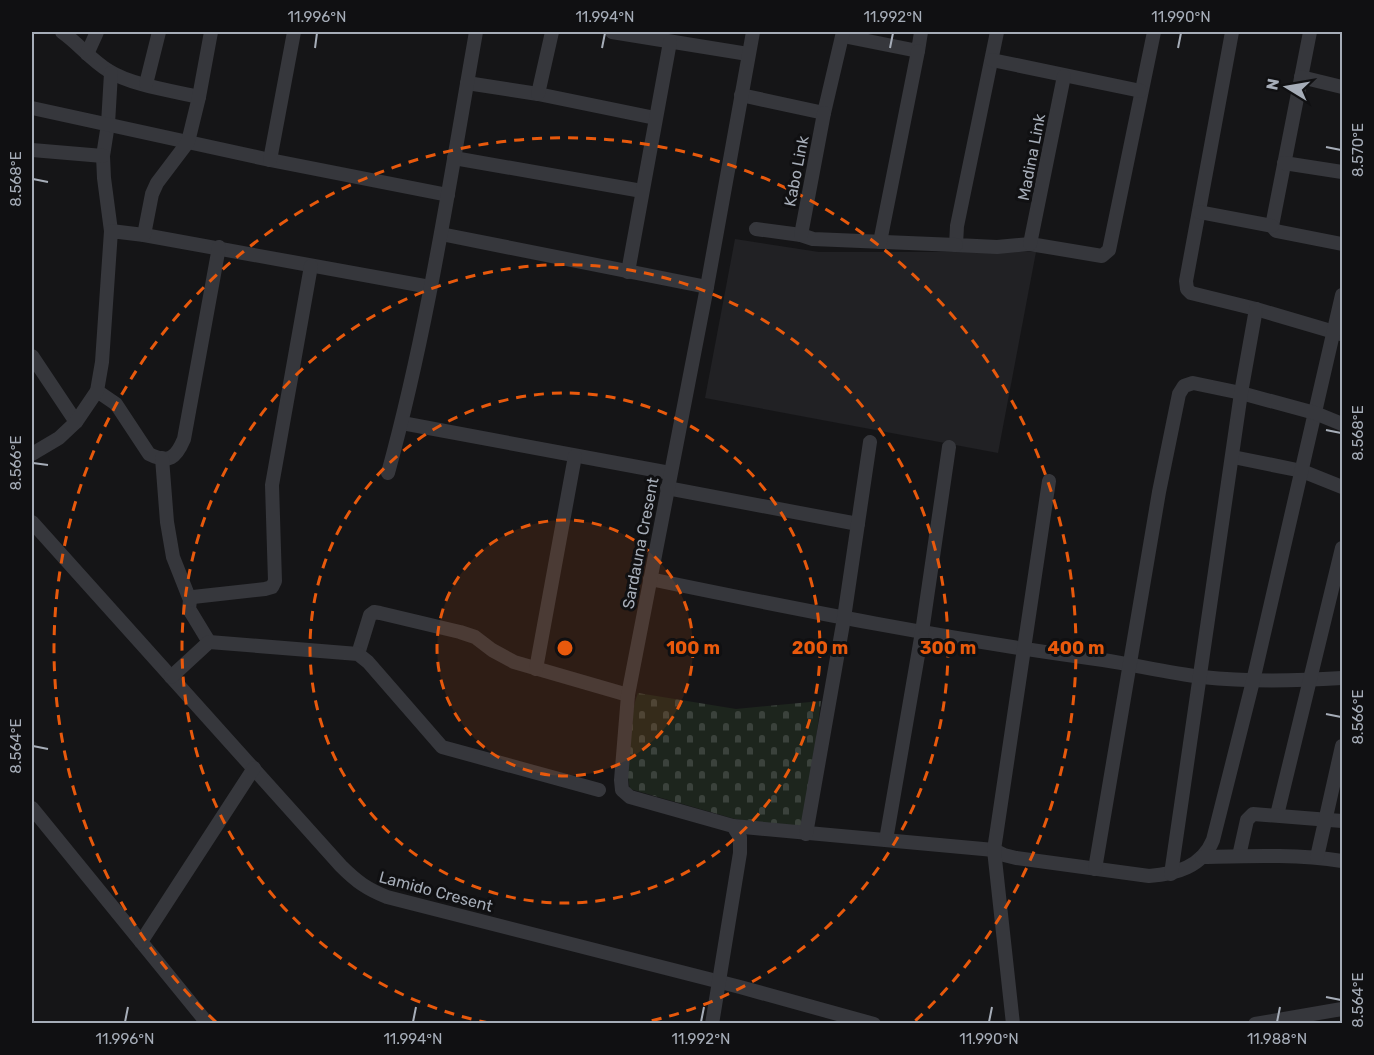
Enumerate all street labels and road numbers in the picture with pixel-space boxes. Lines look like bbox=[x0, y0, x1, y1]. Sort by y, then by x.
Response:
street label: Madina Link bbox=[1014, 111, 1049, 202]
street label: Kabo Link bbox=[780, 133, 813, 208]
street label: Sardauna Cresent bbox=[618, 476, 663, 610]
street label: Lamido Cresent bbox=[377, 867, 495, 916]

